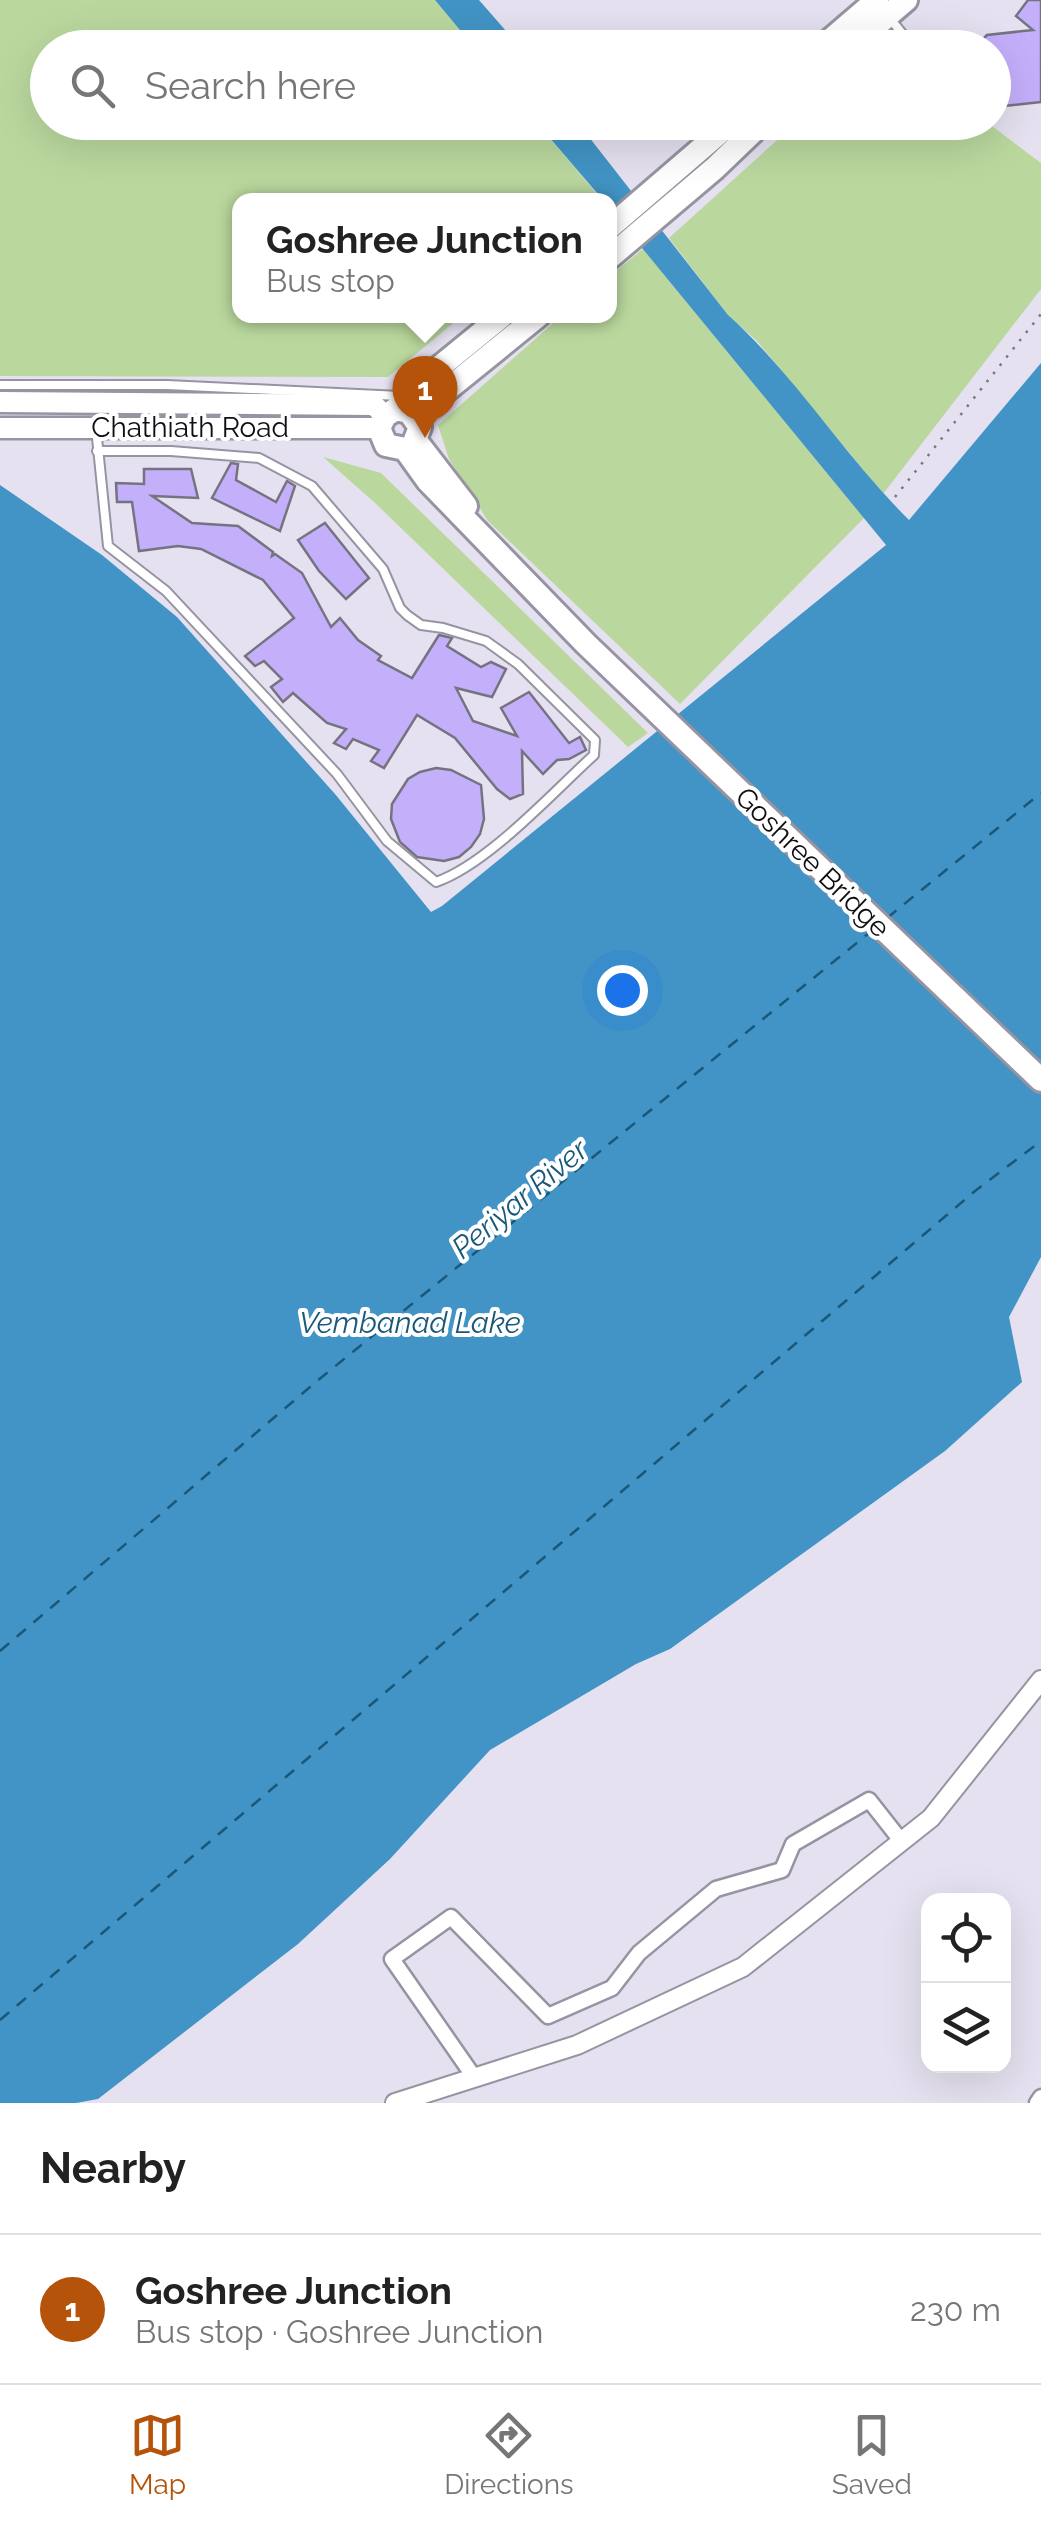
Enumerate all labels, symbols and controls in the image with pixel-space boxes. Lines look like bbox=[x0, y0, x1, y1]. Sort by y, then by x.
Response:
search box bbox=[30, 30, 1011, 140]
icon: search bbox=[65, 58, 120, 113]
text: Search here bbox=[145, 63, 356, 108]
popup bbox=[232, 193, 617, 323]
text: Goshree Junction bbox=[266, 217, 583, 262]
text: Bus stop bbox=[266, 262, 395, 299]
pin: 1 bbox=[392, 356, 458, 438]
street label: Chathiath Road bbox=[91, 411, 289, 444]
street label: Goshree Bridge bbox=[729, 780, 897, 944]
your location bbox=[597, 965, 648, 1016]
water label: Periyar River bbox=[445, 1131, 596, 1265]
water label: Vembanad Lake bbox=[299, 1305, 521, 1340]
map controls bbox=[921, 1893, 1011, 2073]
button: locate bbox=[921, 1893, 1011, 1983]
button: layers bbox=[921, 1983, 1011, 2073]
text: Nearby bbox=[40, 2144, 186, 2193]
text: Goshree Junction bbox=[135, 2268, 452, 2313]
text: 1 bbox=[65, 2291, 80, 2328]
text: 230 m bbox=[910, 2291, 1001, 2328]
text: Bus stop · Goshree Junction bbox=[135, 2313, 544, 2350]
tab: Map bbox=[129, 2408, 186, 2501]
tab: Directions bbox=[444, 2408, 574, 2501]
tab: Saved bbox=[832, 2408, 912, 2501]

